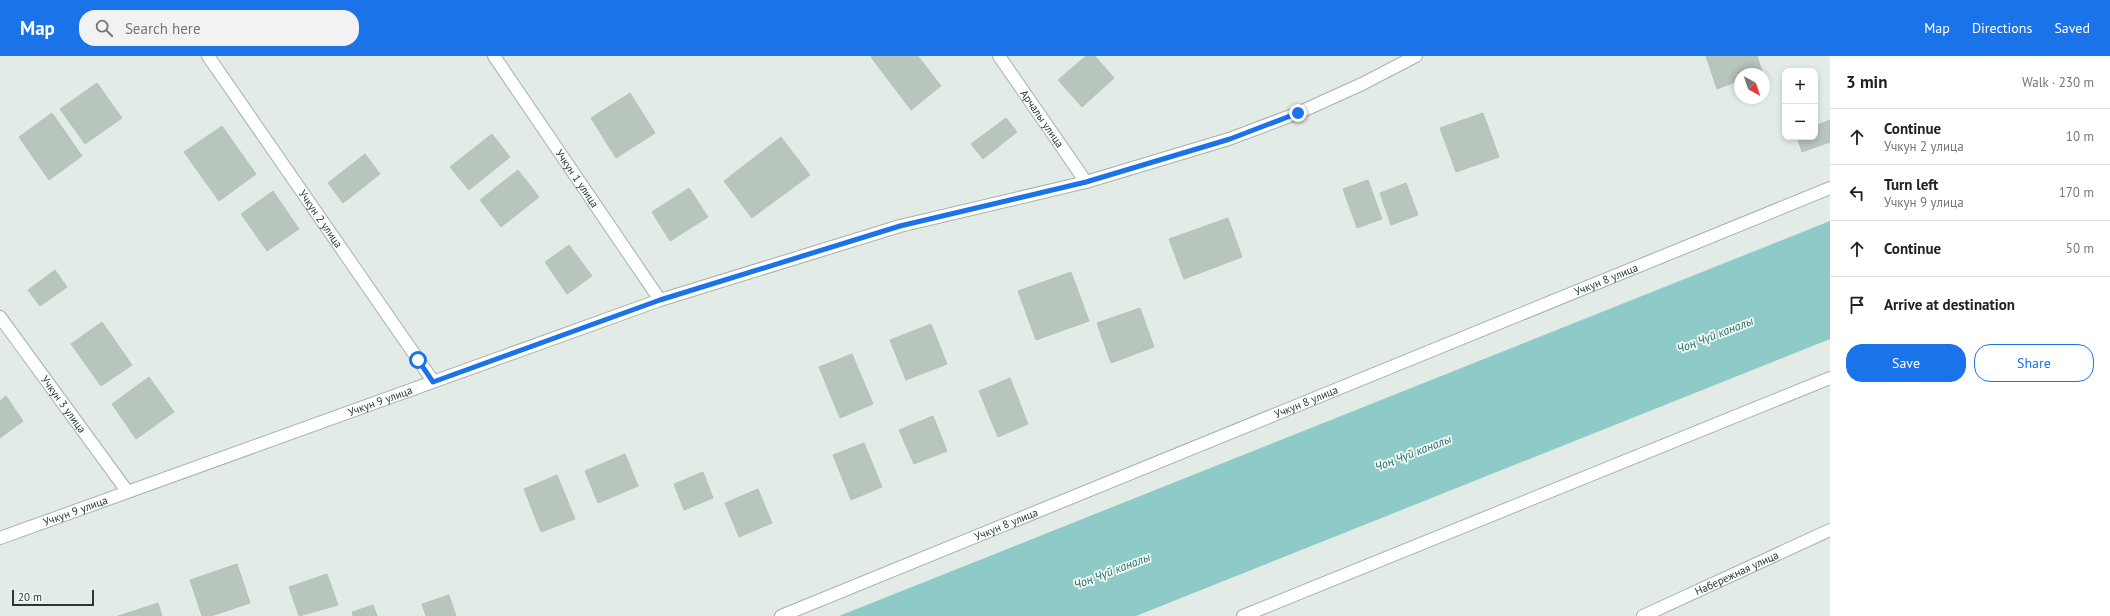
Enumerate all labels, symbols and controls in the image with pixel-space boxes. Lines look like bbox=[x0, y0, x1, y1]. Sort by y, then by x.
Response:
search box bbox=[79, 10, 359, 46]
text: Map bbox=[20, 16, 55, 40]
icon: search bbox=[93, 17, 115, 39]
text: Search here bbox=[125, 19, 201, 38]
text: Map bbox=[1924, 19, 1950, 37]
text: Directions bbox=[1972, 19, 2032, 37]
text: Saved bbox=[2054, 19, 2090, 37]
north arrow bbox=[1734, 68, 1770, 104]
map controls bbox=[1782, 68, 1818, 140]
button: + bbox=[1782, 68, 1818, 104]
text: 3 min bbox=[1846, 71, 1887, 93]
text: Walk · 230 m bbox=[2022, 74, 2094, 91]
street label: Арчалы улица bbox=[1017, 87, 1067, 150]
route end bbox=[1289, 104, 1307, 122]
button: − bbox=[1782, 104, 1818, 140]
text: Continue bbox=[1884, 119, 1941, 138]
icon: ahead bbox=[1846, 126, 1868, 148]
text: 10 m bbox=[2066, 128, 2094, 145]
text: Учкун 2 улица bbox=[1884, 138, 1964, 155]
street label: Учкун 1 улица bbox=[552, 147, 602, 210]
text: Turn left bbox=[1884, 175, 1938, 194]
icon: left bbox=[1846, 182, 1868, 204]
text: 170 m bbox=[2059, 184, 2094, 201]
street label: Учкун 2 улица bbox=[296, 187, 346, 251]
text: Учкун 9 улица bbox=[1884, 194, 1964, 211]
icon: ahead bbox=[1846, 238, 1868, 260]
text: Continue bbox=[1884, 239, 1941, 258]
text: 50 m bbox=[2066, 240, 2094, 257]
street label: Учкун 8 улица bbox=[1572, 260, 1640, 299]
icon: arrive bbox=[1846, 294, 1868, 316]
text: Arrive at destination bbox=[1884, 295, 2015, 314]
water label: Чоң Чүй каналы bbox=[1674, 313, 1755, 356]
button: Save bbox=[1846, 344, 1966, 382]
button: Share bbox=[1974, 344, 2094, 382]
route start bbox=[409, 351, 427, 369]
street label: Учкун 3 улица bbox=[38, 373, 89, 436]
street label: Учкун 9 улица bbox=[346, 383, 414, 419]
street label: Учкун 8 улица bbox=[1272, 383, 1340, 421]
water label: Чоң Чүй каналы bbox=[1372, 431, 1453, 474]
street label: Учкун 9 улица bbox=[41, 493, 109, 529]
street label: Учкун 8 улица bbox=[972, 505, 1040, 543]
street label: Набережная улица bbox=[1692, 548, 1781, 598]
water label: Чоң Чүй каналы bbox=[1071, 549, 1152, 592]
scale bar bbox=[12, 588, 94, 607]
text: 20 m bbox=[18, 590, 42, 604]

